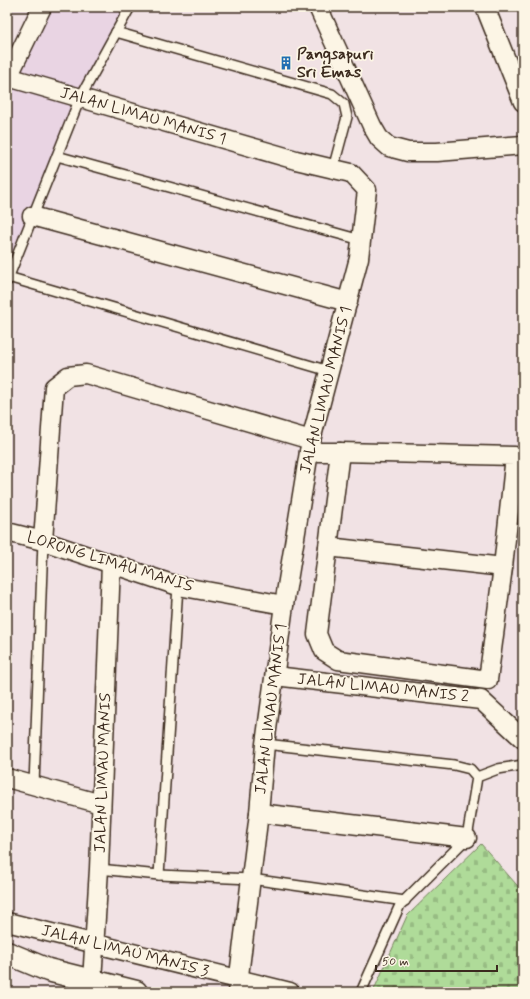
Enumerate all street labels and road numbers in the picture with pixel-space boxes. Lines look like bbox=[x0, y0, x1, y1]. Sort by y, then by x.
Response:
street label: JALAN LIMAU MANIS 1 bbox=[58, 82, 228, 150]
street label: JALAN LIMAU MANIS 1 bbox=[295, 304, 357, 476]
street label: LORONG LIMAU MANIS bbox=[24, 527, 196, 597]
street label: JALAN LIMAU MANIS 1 bbox=[250, 623, 292, 795]
street label: JALAN LIMAU MANIS 2 bbox=[296, 669, 470, 707]
street label: JALAN LIMAU MANIS bbox=[90, 693, 116, 853]
street label: JALAN LIMAU MANIS 3 bbox=[39, 920, 211, 982]

